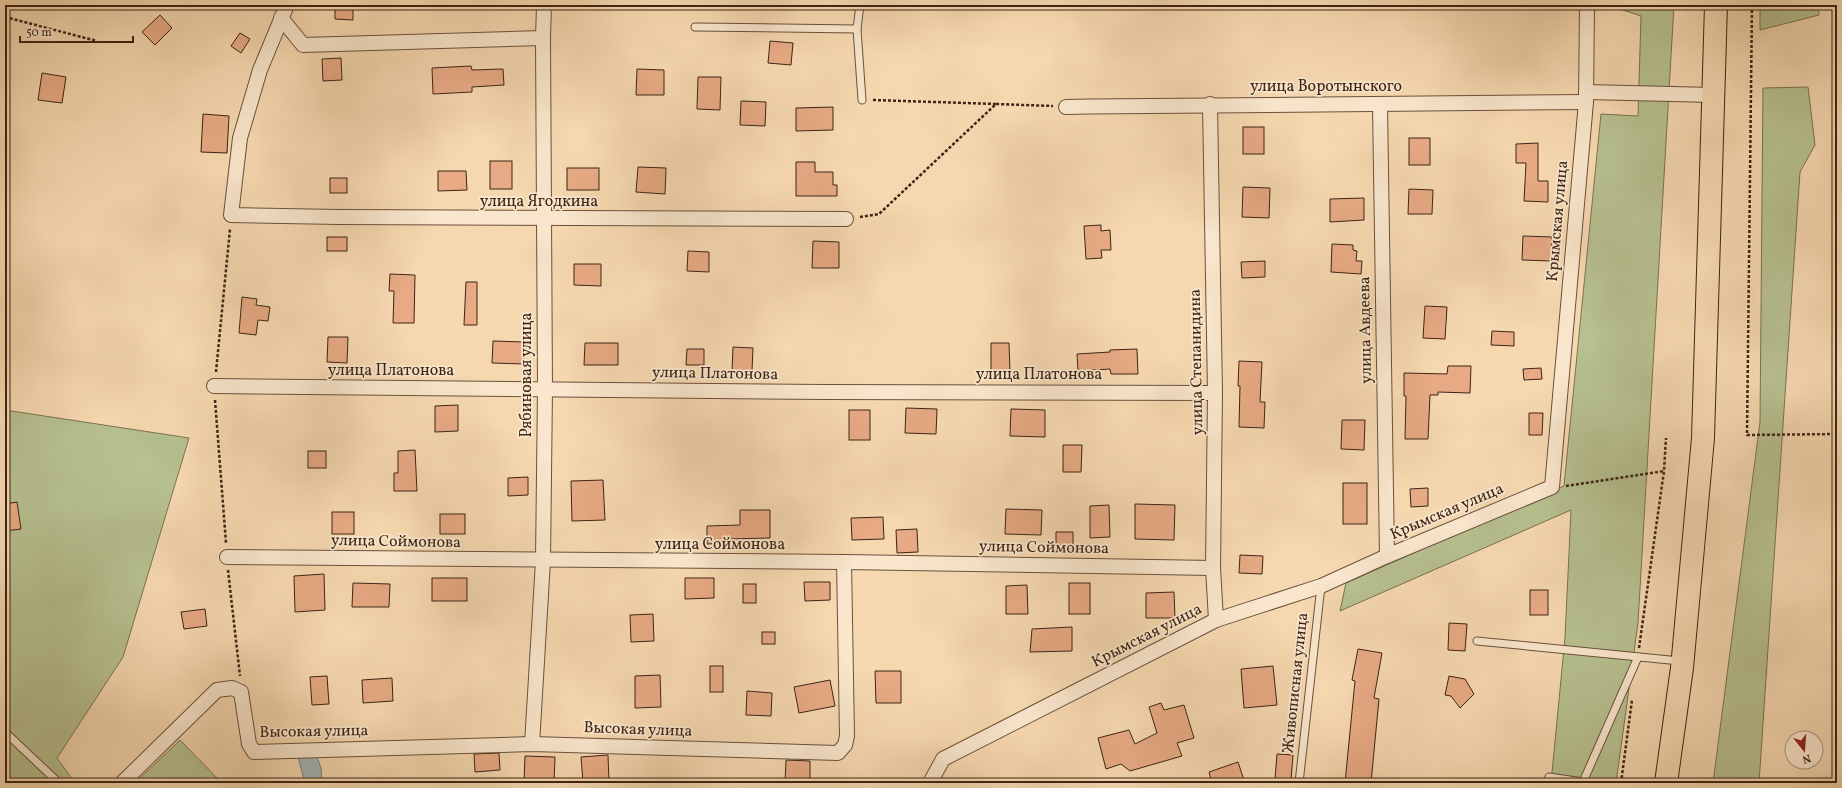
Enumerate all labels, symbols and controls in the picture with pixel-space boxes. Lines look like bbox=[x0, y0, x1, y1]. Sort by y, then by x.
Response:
scale bar bbox=[20, 18, 133, 44]
text: 50 m bbox=[26, 25, 52, 41]
street label: улица Воротынского bbox=[1250, 76, 1402, 98]
street label: Крымская улица bbox=[1542, 159, 1574, 282]
street label: улица Ягодкина bbox=[480, 191, 598, 213]
street label: улица Авдеева bbox=[1354, 276, 1378, 384]
street label: улица Степанидина bbox=[1185, 289, 1209, 435]
street label: Рябиновая улица bbox=[516, 312, 538, 437]
street label: улица Платонова bbox=[328, 360, 454, 382]
street label: улица Платонова bbox=[652, 362, 778, 386]
street label: улица Платонова bbox=[976, 364, 1102, 386]
street label: Крымская улица bbox=[1387, 478, 1507, 546]
street label: улица Соймонова bbox=[331, 530, 461, 554]
street label: улица Соймонова bbox=[655, 534, 785, 556]
street label: улица Соймонова bbox=[979, 536, 1109, 560]
street label: Крымская улица bbox=[1088, 599, 1206, 673]
street label: Живописная улица bbox=[1278, 611, 1314, 754]
street label: Высокая улица bbox=[583, 717, 693, 743]
street label: Высокая улица bbox=[259, 720, 369, 744]
north arrow bbox=[1784, 730, 1824, 770]
text: N bbox=[1800, 750, 1813, 766]

